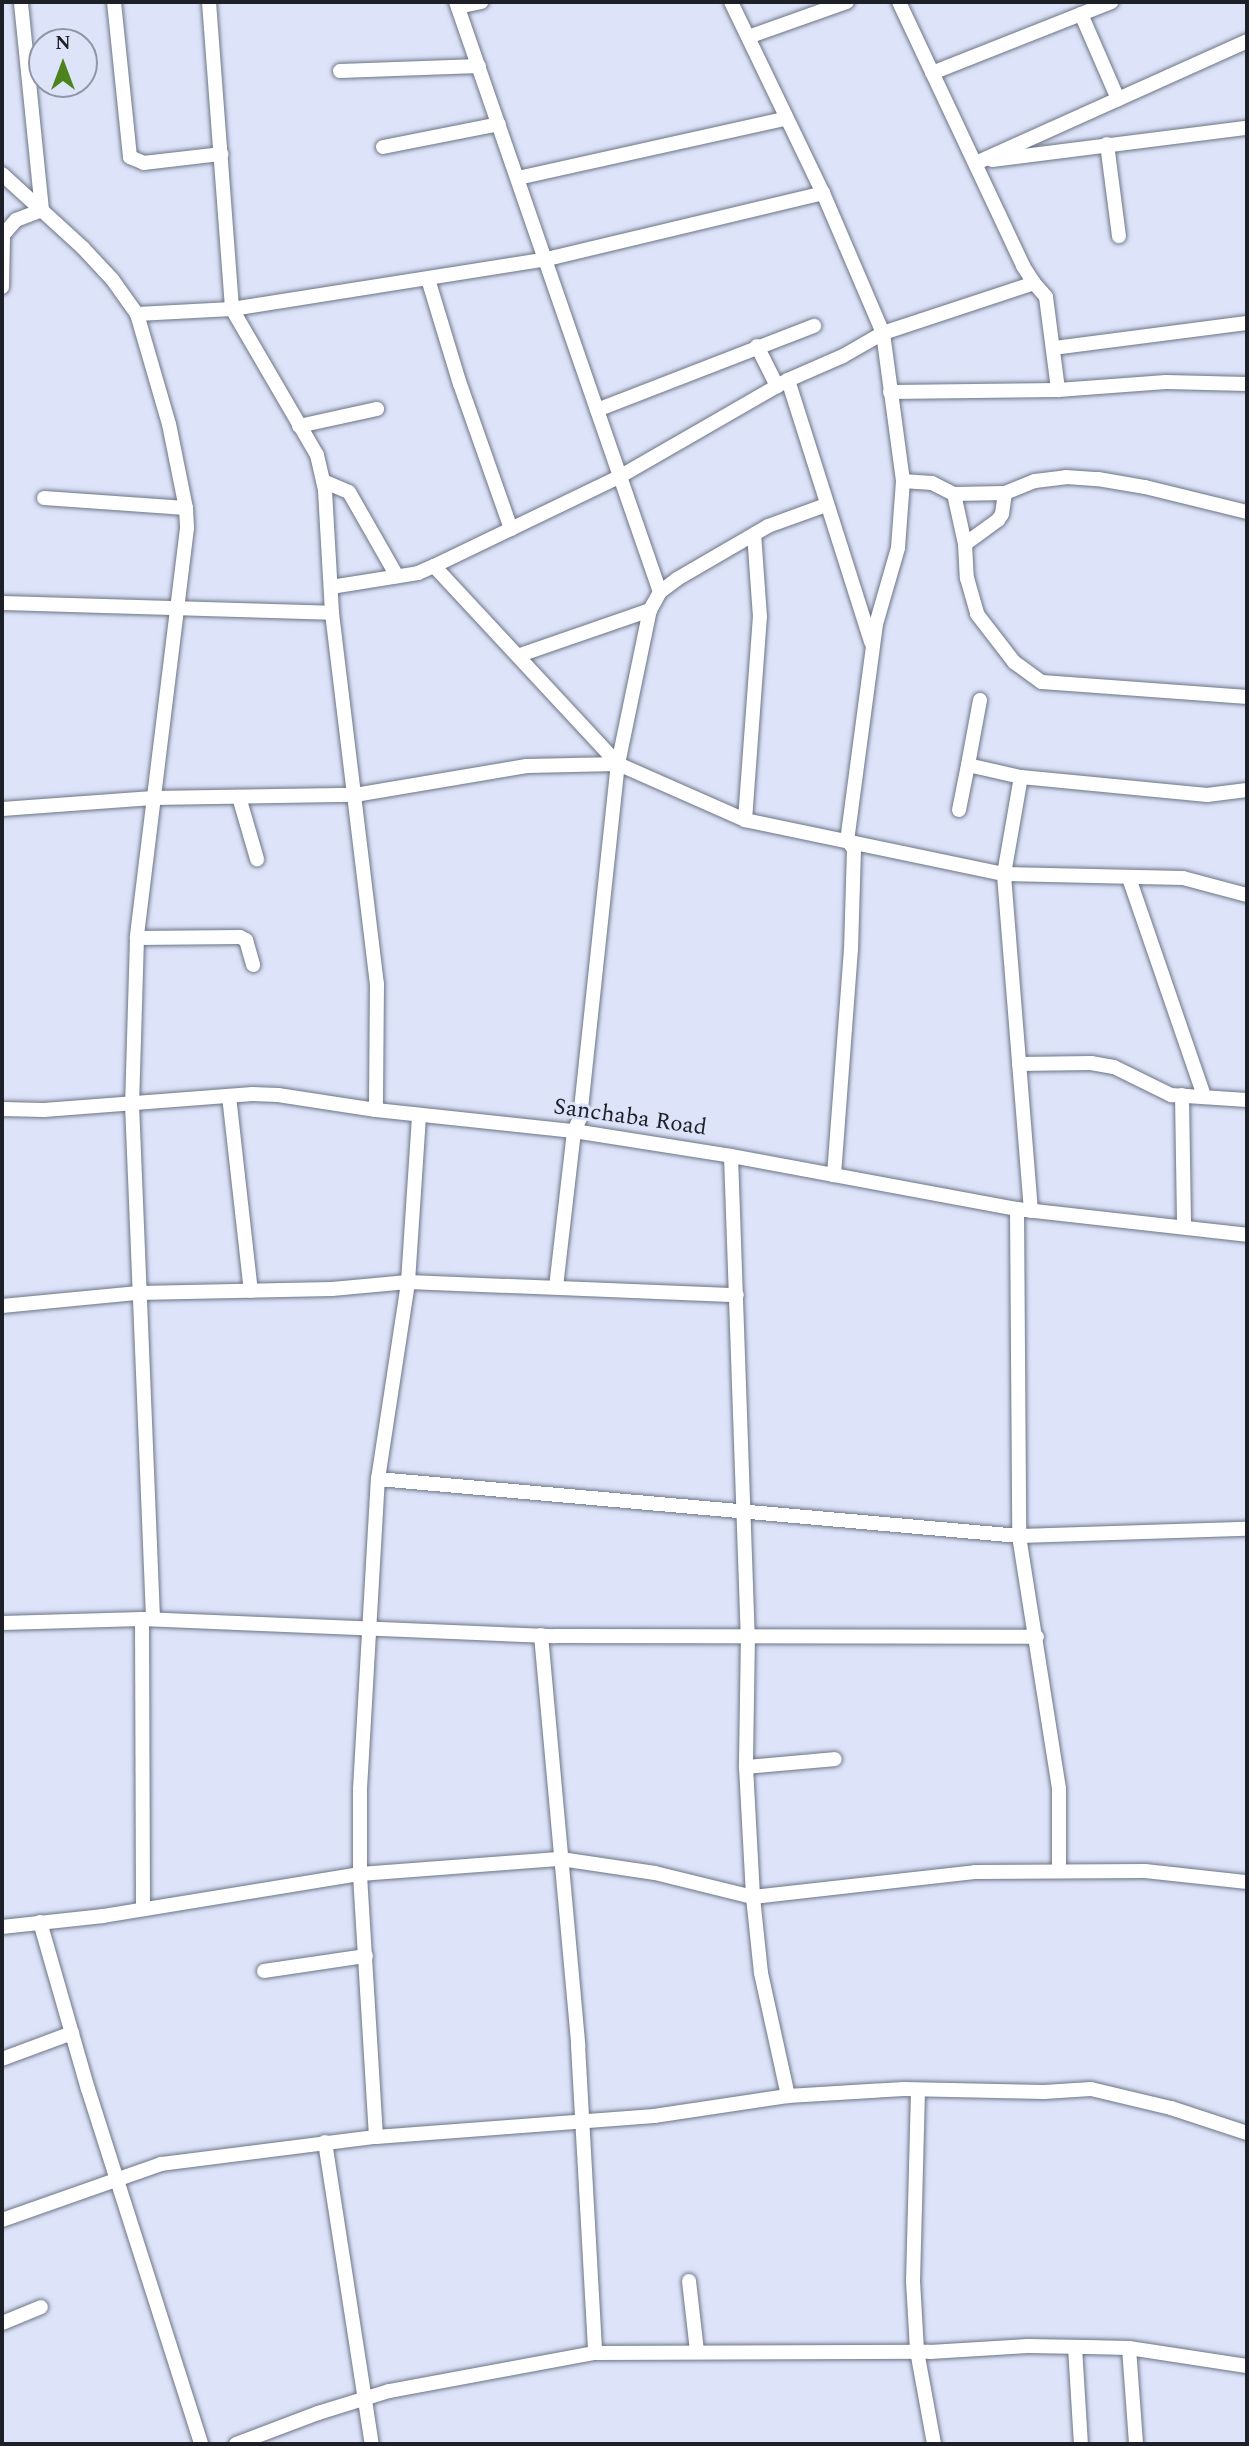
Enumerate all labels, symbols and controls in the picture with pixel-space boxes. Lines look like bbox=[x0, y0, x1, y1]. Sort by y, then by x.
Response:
north arrow bbox=[28, 28, 98, 98]
text: N bbox=[55, 29, 71, 58]
street label: Sanchaba Road bbox=[552, 1094, 708, 1142]

